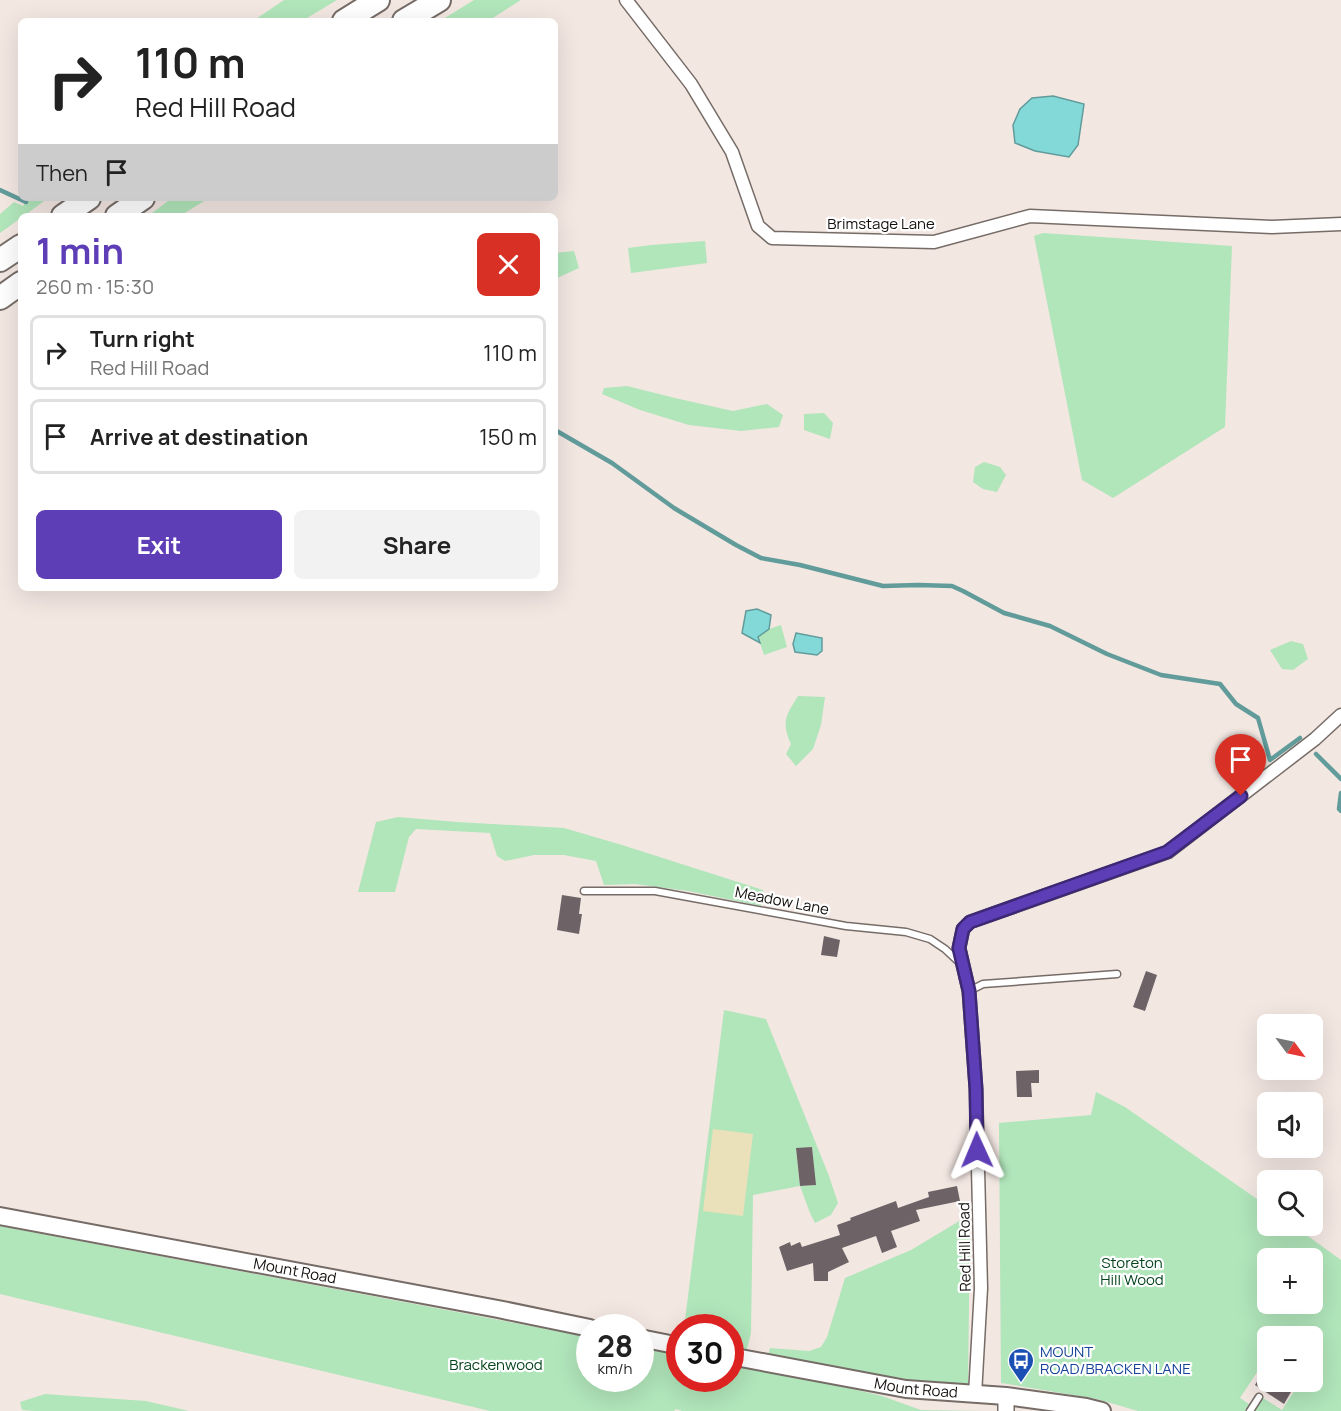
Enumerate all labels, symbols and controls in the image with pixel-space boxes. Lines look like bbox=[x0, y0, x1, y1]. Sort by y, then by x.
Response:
text: 110 m bbox=[135, 33, 246, 91]
icon: right bbox=[36, 42, 114, 120]
text: Red Hill Road bbox=[135, 88, 296, 125]
icon: arrive bbox=[100, 156, 133, 189]
text: Then bbox=[36, 158, 88, 188]
street label: Brimstage Lane bbox=[827, 213, 935, 234]
text: 1 min bbox=[36, 226, 124, 275]
button: close bbox=[477, 233, 540, 296]
text: 260 m · 15:30 bbox=[36, 273, 154, 300]
text: Turn right bbox=[90, 324, 195, 354]
icon: right bbox=[39, 336, 72, 369]
text: 110 m bbox=[483, 338, 537, 368]
text: Red Hill Road bbox=[90, 354, 209, 381]
icon: arrive bbox=[39, 420, 72, 453]
text: Arrive at destination bbox=[90, 422, 308, 452]
text: 150 m bbox=[479, 422, 537, 452]
button: Exit bbox=[36, 510, 282, 579]
button: Share bbox=[294, 510, 540, 579]
pin bbox=[1215, 734, 1266, 796]
icon: arrive bbox=[1224, 743, 1257, 776]
street label: Meadow Lane bbox=[733, 881, 831, 920]
north arrow bbox=[1257, 1014, 1323, 1080]
map controls bbox=[1257, 1014, 1323, 1392]
button: sound bbox=[1257, 1092, 1323, 1158]
position arrow bbox=[945, 1118, 1009, 1182]
button: search bbox=[1257, 1170, 1323, 1236]
street label: Red Hill Road bbox=[953, 1202, 976, 1292]
button: + bbox=[1257, 1248, 1323, 1314]
park label: Storeton Hill Wood bbox=[1100, 1252, 1164, 1290]
street label: Mount Road bbox=[252, 1253, 338, 1289]
speed limit sign: 30 bbox=[666, 1314, 744, 1392]
text: 28 bbox=[597, 1325, 633, 1366]
button: − bbox=[1257, 1326, 1323, 1392]
place label: MOUNT ROAD/BRACKEN LANE bbox=[1040, 1341, 1191, 1379]
bus stop icon: MOUNT ROAD/BRACKEN LANE bbox=[1006, 1346, 1036, 1384]
park label: Brackenwood bbox=[449, 1354, 543, 1375]
text: km/h bbox=[598, 1358, 632, 1379]
street label: Mount Road bbox=[873, 1372, 959, 1403]

